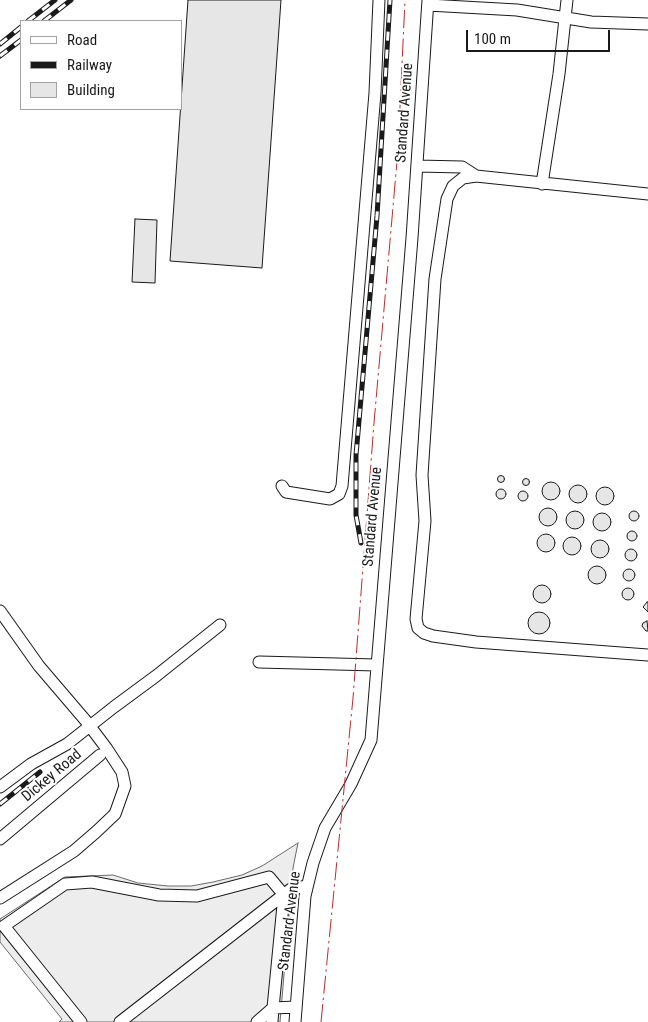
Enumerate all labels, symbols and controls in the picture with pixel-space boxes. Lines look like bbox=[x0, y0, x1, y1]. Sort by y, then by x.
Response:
legend bbox=[20, 20, 182, 110]
scale bar bbox=[468, 20, 612, 52]
text: 100 m bbox=[474, 30, 511, 48]
text: Road bbox=[67, 31, 97, 49]
text: Railway bbox=[67, 56, 112, 74]
street label: Standard Avenue bbox=[393, 63, 417, 163]
text: Building bbox=[67, 81, 115, 99]
street label: Standard Avenue bbox=[360, 467, 386, 567]
street label: Dickey Road bbox=[19, 746, 85, 806]
street label: Standard Avenue bbox=[275, 870, 305, 972]

